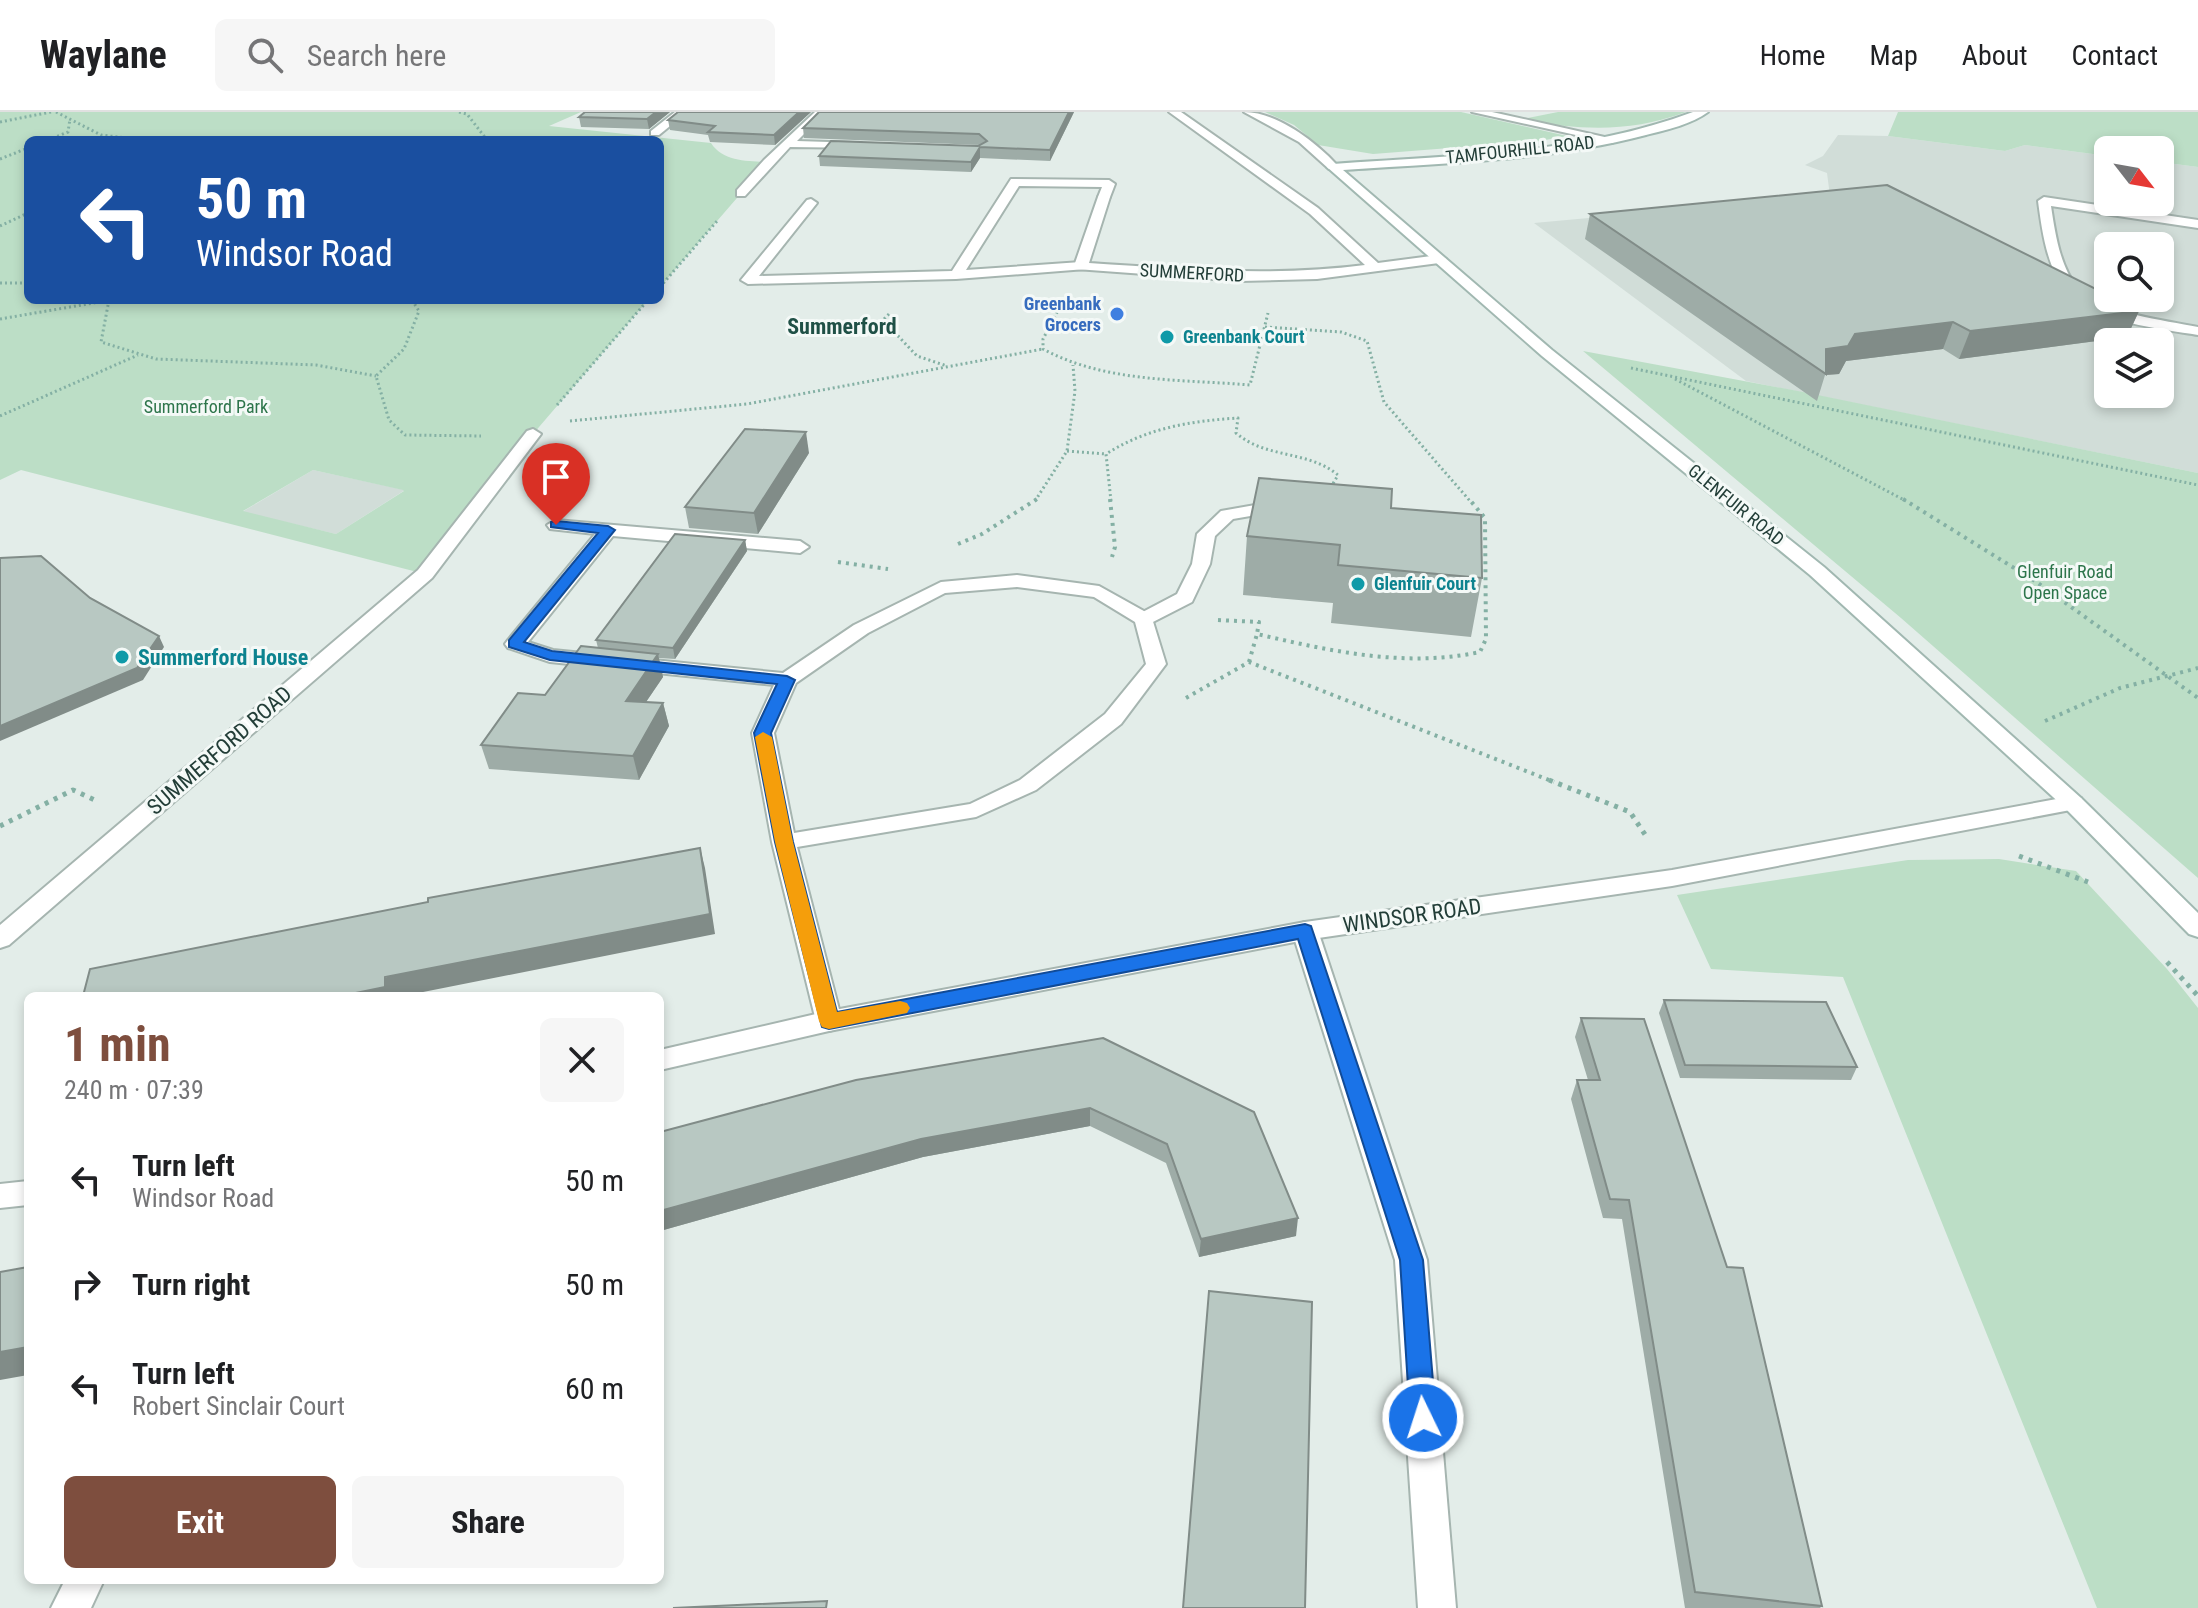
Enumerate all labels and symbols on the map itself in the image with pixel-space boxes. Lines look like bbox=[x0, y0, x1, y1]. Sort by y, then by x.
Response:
street label: TAMFOURHILL ROAD bbox=[1444, 131, 1595, 168]
north arrow bbox=[2094, 136, 2174, 216]
street label: SUMMERFORD bbox=[1139, 259, 1245, 286]
place label: Greenbank Grocers bbox=[1024, 293, 1101, 335]
marker: Greenbank Grocers bbox=[1108, 305, 1126, 323]
district label: Summerford bbox=[787, 314, 897, 339]
place label: Greenbank Court bbox=[1183, 326, 1305, 347]
marker: Greenbank Court bbox=[1158, 328, 1176, 346]
park label: Summerford Park bbox=[144, 396, 268, 417]
pin bbox=[522, 443, 590, 525]
street label: GLENFUIR ROAD bbox=[1684, 460, 1788, 550]
park label: Glenfuir Road Open Space bbox=[2017, 561, 2113, 603]
place label: Glenfuir Court bbox=[1374, 573, 1476, 594]
marker: Glenfuir Court bbox=[1349, 575, 1367, 593]
place label: Summerford House bbox=[138, 645, 308, 670]
marker: Summerford House bbox=[113, 648, 131, 666]
street label: SUMMERFORD ROAD bbox=[142, 681, 296, 820]
street label: WINDSOR ROAD bbox=[1341, 893, 1483, 938]
position arrow bbox=[1381, 1376, 1465, 1460]

